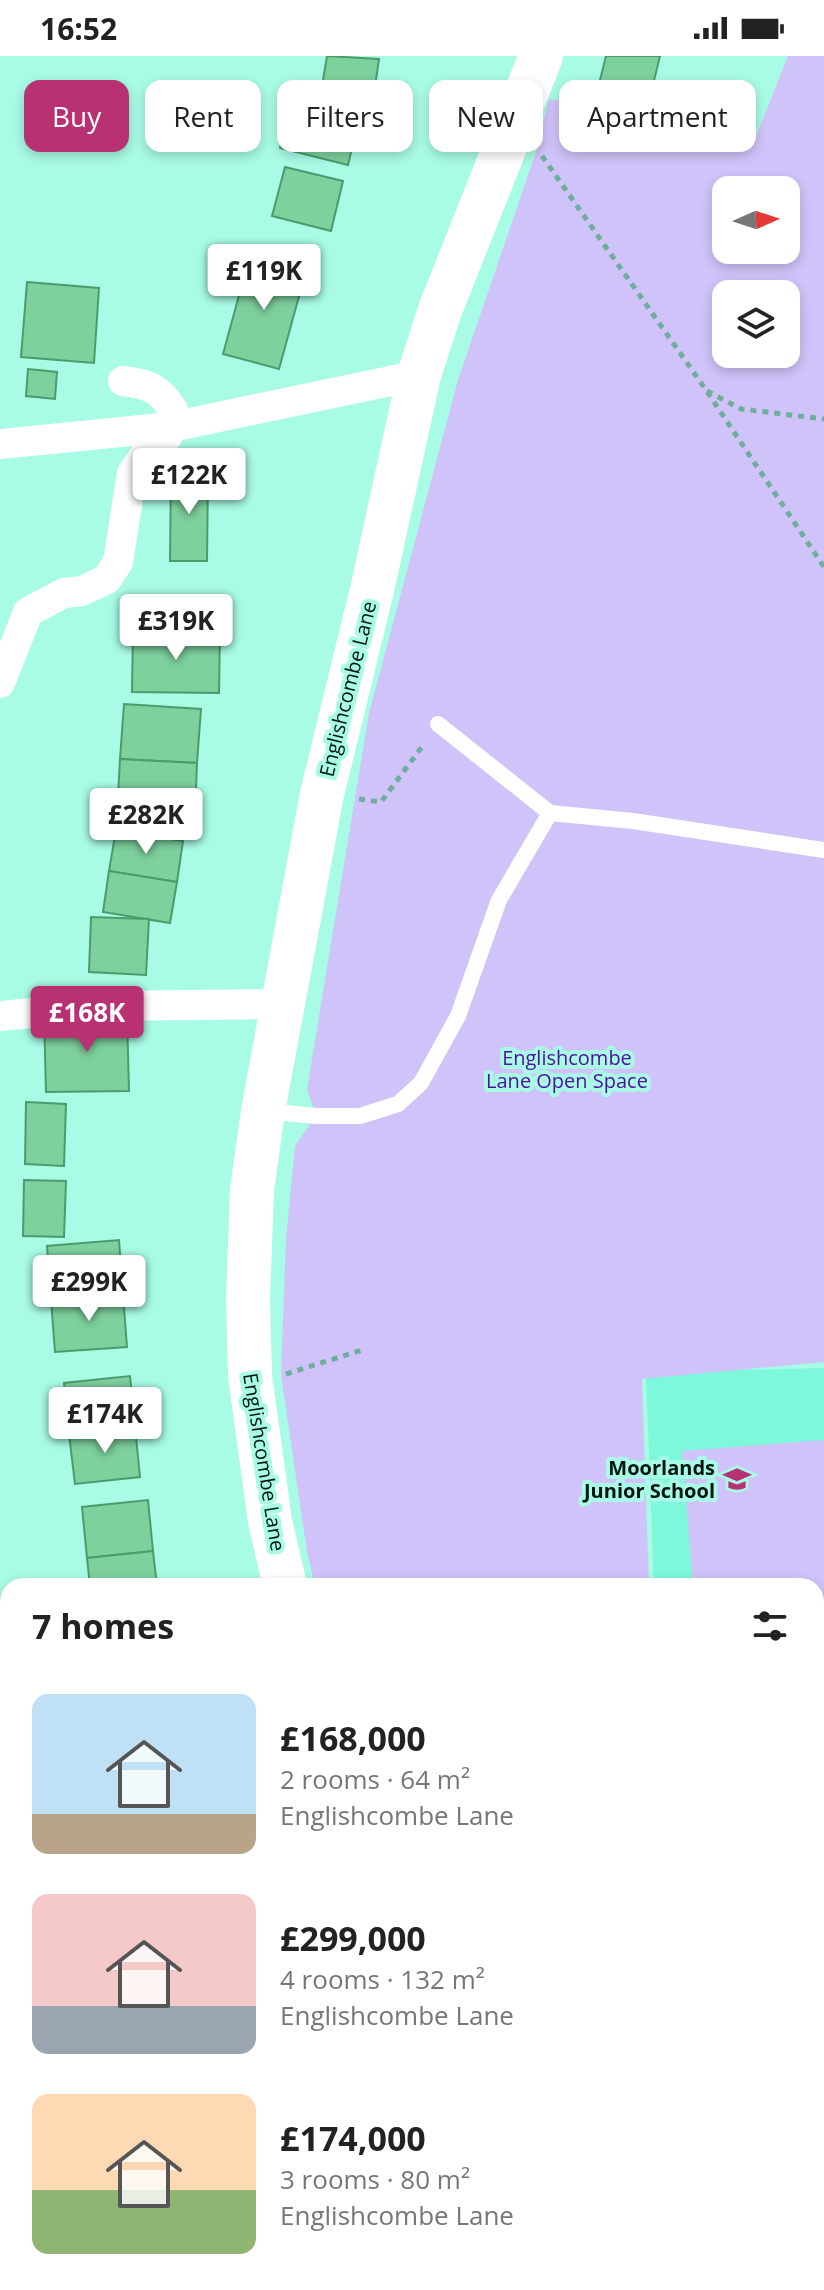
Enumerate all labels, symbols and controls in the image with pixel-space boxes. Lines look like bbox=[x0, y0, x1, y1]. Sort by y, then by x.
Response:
text: 16:52 bbox=[40, 8, 117, 49]
chip: Buy bbox=[24, 80, 129, 152]
chip: Rent bbox=[145, 80, 261, 152]
chip: Filters bbox=[277, 80, 413, 152]
chip: New bbox=[429, 80, 543, 152]
chip: Apartment bbox=[559, 80, 756, 152]
north arrow bbox=[712, 176, 800, 264]
map controls bbox=[712, 176, 800, 368]
pin: £119K bbox=[208, 244, 320, 312]
text: £119K bbox=[226, 252, 302, 288]
button: layers bbox=[712, 280, 800, 368]
pin: £122K bbox=[133, 448, 245, 516]
text: £122K bbox=[151, 456, 227, 492]
pin: £319K bbox=[120, 594, 232, 662]
street label: Englishcombe Lane bbox=[313, 598, 382, 779]
text: £319K bbox=[138, 602, 214, 638]
pin: £282K bbox=[90, 788, 202, 856]
text: £282K bbox=[108, 796, 184, 832]
pin: £168K bbox=[31, 986, 143, 1054]
text: £168K bbox=[49, 994, 125, 1030]
park label: Englishcombe Lane Open Space bbox=[486, 1044, 648, 1094]
pin: £299K bbox=[33, 1255, 145, 1323]
text: £299K bbox=[51, 1263, 127, 1299]
street label: Englishcombe Lane bbox=[237, 1371, 292, 1553]
pin: £174K bbox=[49, 1387, 161, 1455]
text: £174K bbox=[67, 1395, 143, 1431]
place label: Moorlands Junior School bbox=[582, 1454, 715, 1504]
school or university icon: Moorlands Junior School bbox=[722, 1464, 752, 1494]
text: 7 homes bbox=[32, 1603, 174, 1649]
icon: filters bbox=[748, 1604, 792, 1648]
text: £168,000 bbox=[280, 1715, 426, 1761]
icon: home bbox=[96, 1726, 192, 1822]
text: 2 rooms · 64 m² bbox=[280, 1761, 470, 1797]
text: Englishcombe Lane bbox=[280, 1797, 514, 1833]
text: £299,000 bbox=[280, 1915, 426, 1961]
icon: home bbox=[96, 1926, 192, 2022]
text: 4 rooms · 132 m² bbox=[280, 1961, 485, 1997]
text: Englishcombe Lane bbox=[280, 1997, 514, 2033]
text: £174,000 bbox=[280, 2115, 426, 2161]
icon: home bbox=[96, 2126, 192, 2222]
text: 3 rooms · 80 m² bbox=[280, 2161, 470, 2197]
text: Englishcombe Lane bbox=[280, 2197, 514, 2233]

